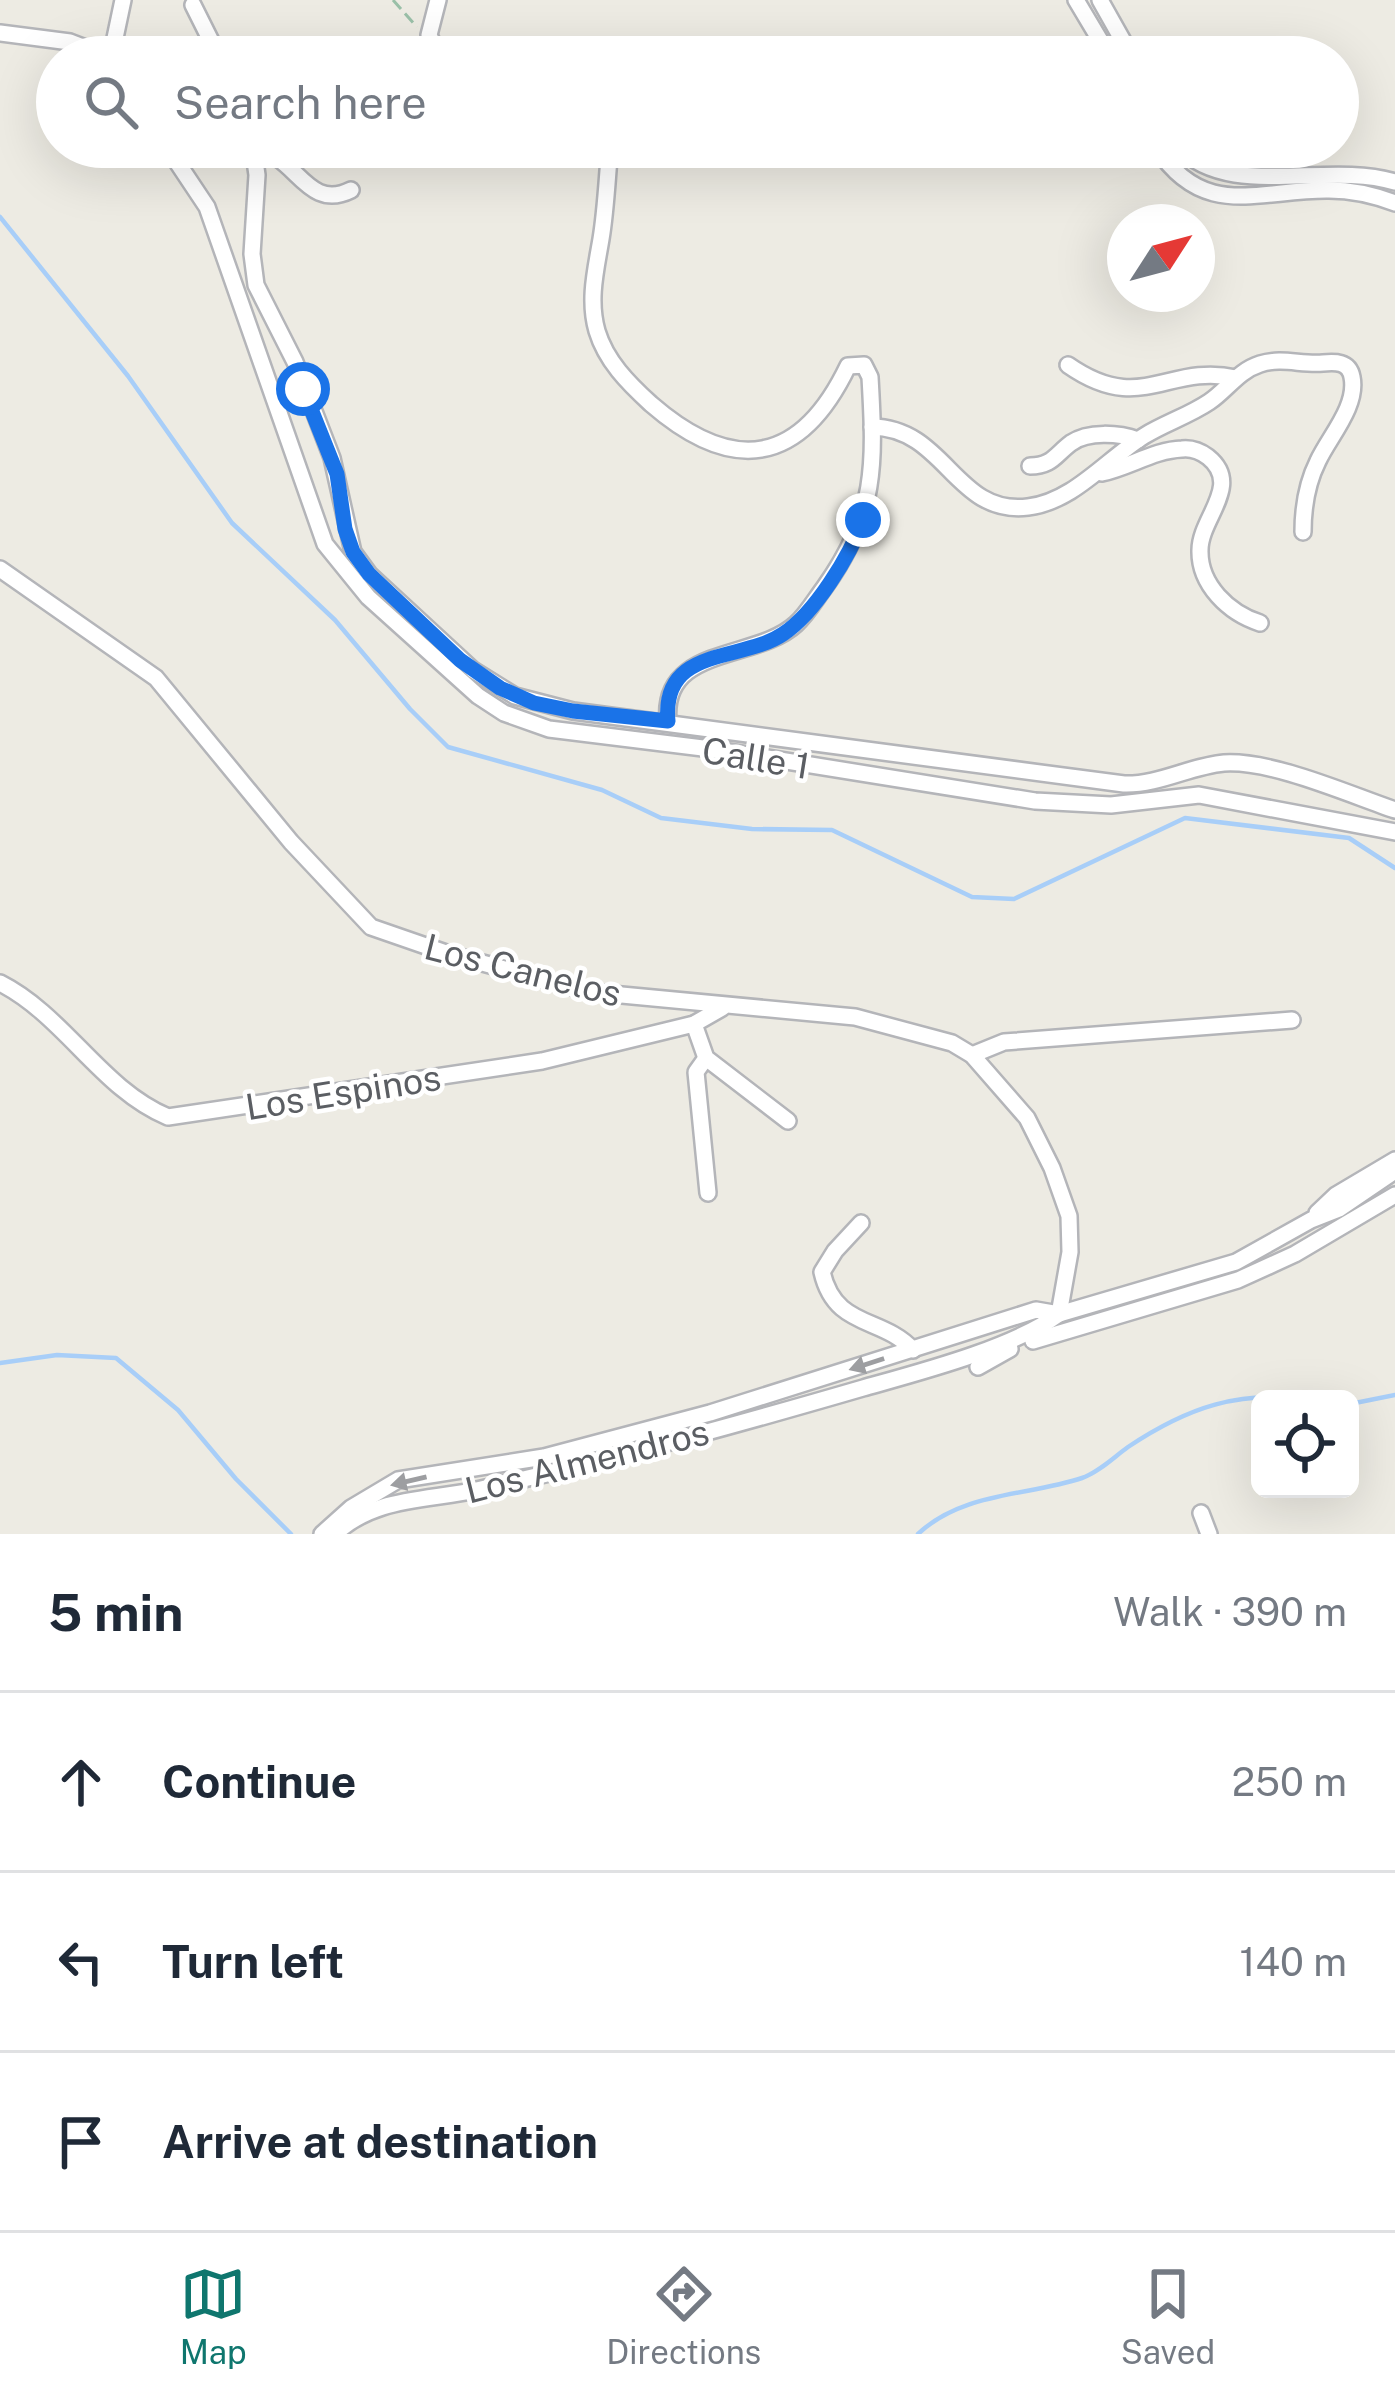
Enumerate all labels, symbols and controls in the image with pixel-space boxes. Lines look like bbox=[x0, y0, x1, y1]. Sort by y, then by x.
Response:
search box bbox=[36, 36, 1359, 168]
icon: search bbox=[78, 69, 144, 135]
text: Search here bbox=[174, 76, 427, 129]
north arrow bbox=[1107, 204, 1215, 312]
route start bbox=[276, 362, 330, 416]
route end bbox=[836, 493, 890, 547]
street label: Calle 1 bbox=[699, 729, 813, 787]
street label: Los Canelos bbox=[420, 925, 626, 1015]
street label: Los Espinos bbox=[242, 1056, 444, 1128]
one-way arrow bbox=[848, 1356, 885, 1375]
map controls bbox=[1251, 1390, 1359, 1498]
button: locate bbox=[1251, 1390, 1359, 1498]
street label: Los Almendros bbox=[461, 1410, 713, 1512]
one-way arrow bbox=[390, 1472, 427, 1491]
text: 5 min bbox=[48, 1583, 184, 1642]
text: Walk · 390 m bbox=[1113, 1589, 1347, 1635]
icon: ahead bbox=[48, 1749, 114, 1815]
text: Continue bbox=[162, 1755, 356, 1808]
text: 250 m bbox=[1232, 1759, 1347, 1805]
icon: left bbox=[48, 1929, 114, 1995]
text: Turn left bbox=[162, 1935, 344, 1988]
text: 140 m bbox=[1240, 1939, 1347, 1985]
icon: arrive bbox=[48, 2109, 114, 2175]
text: Arrive at destination bbox=[162, 2115, 598, 2168]
tab: Map bbox=[180, 2261, 247, 2371]
tab: Directions bbox=[606, 2261, 761, 2371]
tab: Saved bbox=[1121, 2261, 1215, 2371]

